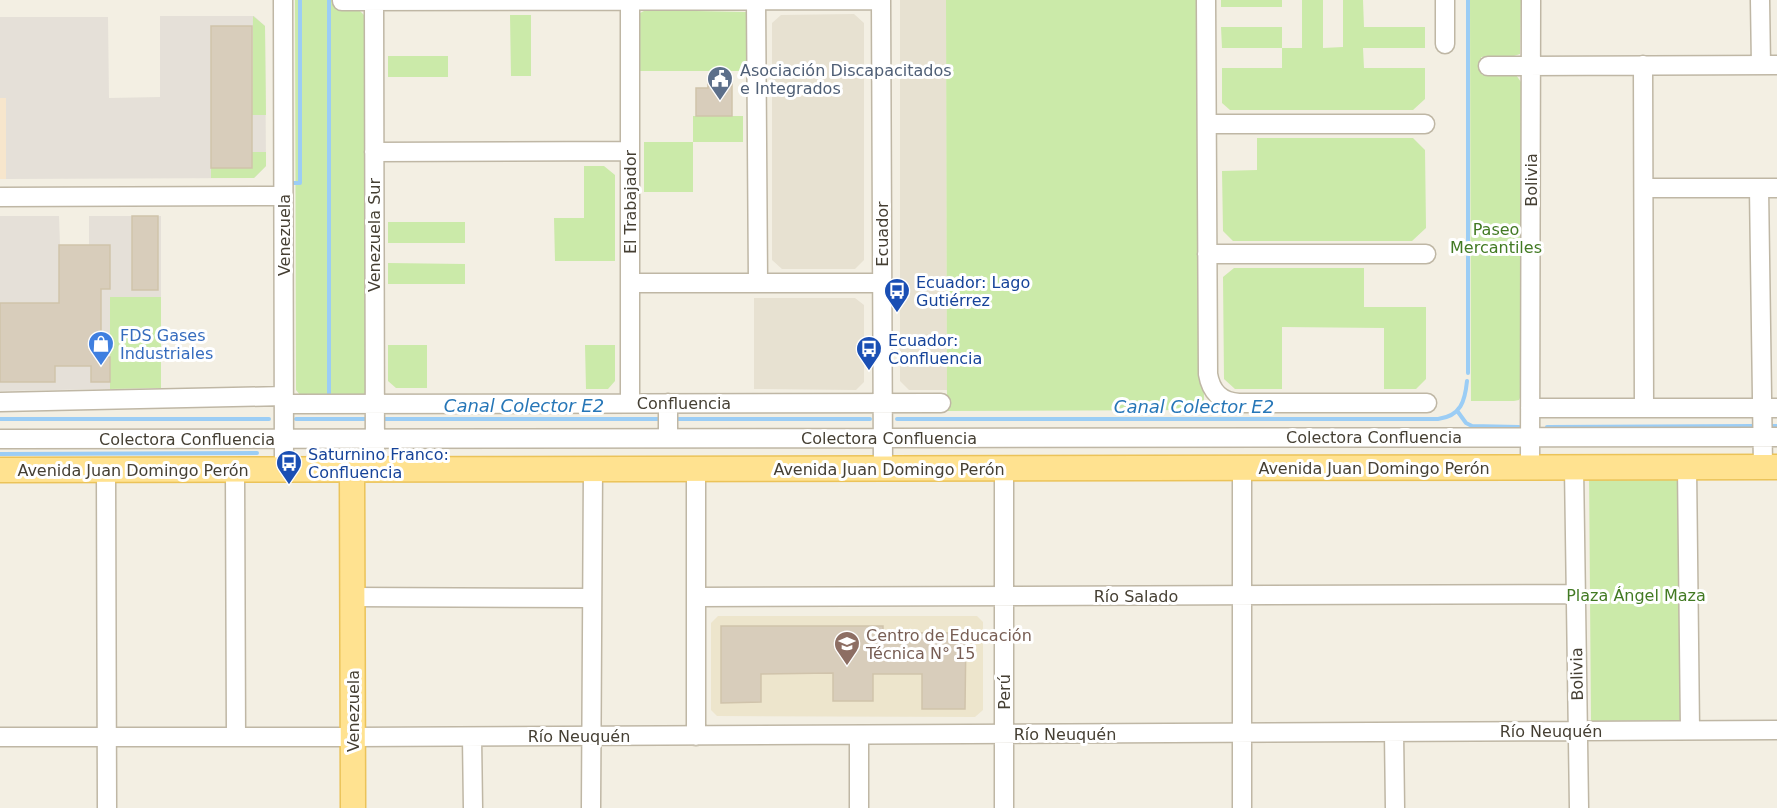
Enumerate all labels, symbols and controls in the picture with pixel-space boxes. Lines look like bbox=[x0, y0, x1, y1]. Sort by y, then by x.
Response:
place label: Asociación Discapacitados e Integrados bbox=[740, 61, 952, 98]
public building icon: Asociación Discapacitados e Integrados bbox=[705, 64, 735, 102]
street label: El Trabajador bbox=[621, 149, 640, 254]
street label: Bolivia bbox=[1522, 153, 1541, 207]
street label: Venezuela Sur bbox=[365, 178, 384, 292]
street label: Venezuela bbox=[275, 194, 294, 276]
street label: Ecuador bbox=[873, 201, 892, 267]
park label: Paseo Mercantiles bbox=[1450, 220, 1542, 257]
place label: Ecuador: Lago Gutiérrez bbox=[916, 273, 1030, 310]
bus stop icon: Ecuador: Lago Gutiérrez bbox=[882, 276, 912, 314]
place label: FDS Gases Industriales bbox=[120, 326, 213, 363]
shop icon: FDS Gases Industriales bbox=[86, 329, 116, 367]
place label: Ecuador: Confluencia bbox=[888, 331, 982, 368]
bus stop icon: Ecuador: Confluencia bbox=[854, 334, 884, 372]
street label: Confluencia bbox=[637, 394, 731, 413]
water label: Canal Colector E2 bbox=[444, 395, 604, 416]
water label: Canal Colector E2 bbox=[1114, 396, 1274, 417]
street label: Colectora Confluencia bbox=[1286, 428, 1462, 447]
street label: Colectora Confluencia bbox=[801, 429, 977, 448]
street label: Colectora Confluencia bbox=[99, 430, 275, 449]
place label: Saturnino Franco: Confluencia bbox=[308, 445, 449, 482]
bus stop icon: Saturnino Franco: Confluencia bbox=[274, 448, 304, 486]
street label: Avenida Juan Domingo Perón bbox=[1258, 459, 1490, 478]
street label: Avenida Juan Domingo Perón bbox=[773, 460, 1005, 479]
street label: Avenida Juan Domingo Perón bbox=[17, 461, 249, 480]
park label: Plaza Ángel Maza bbox=[1566, 586, 1706, 605]
street label: Río Salado bbox=[1094, 587, 1178, 606]
place label: Centro de Educación Técnica N° 15 bbox=[865, 626, 1032, 663]
school or university icon: Centro de Educación Técnica N° 15 bbox=[832, 629, 862, 667]
street label: Bolivia bbox=[1567, 647, 1587, 701]
street label: Venezuela bbox=[344, 670, 363, 752]
street label: Perú bbox=[995, 674, 1014, 710]
street label: Río Neuquén bbox=[1500, 722, 1602, 741]
street label: Río Neuquén bbox=[1014, 725, 1116, 744]
street label: Río Neuquén bbox=[528, 727, 630, 746]

